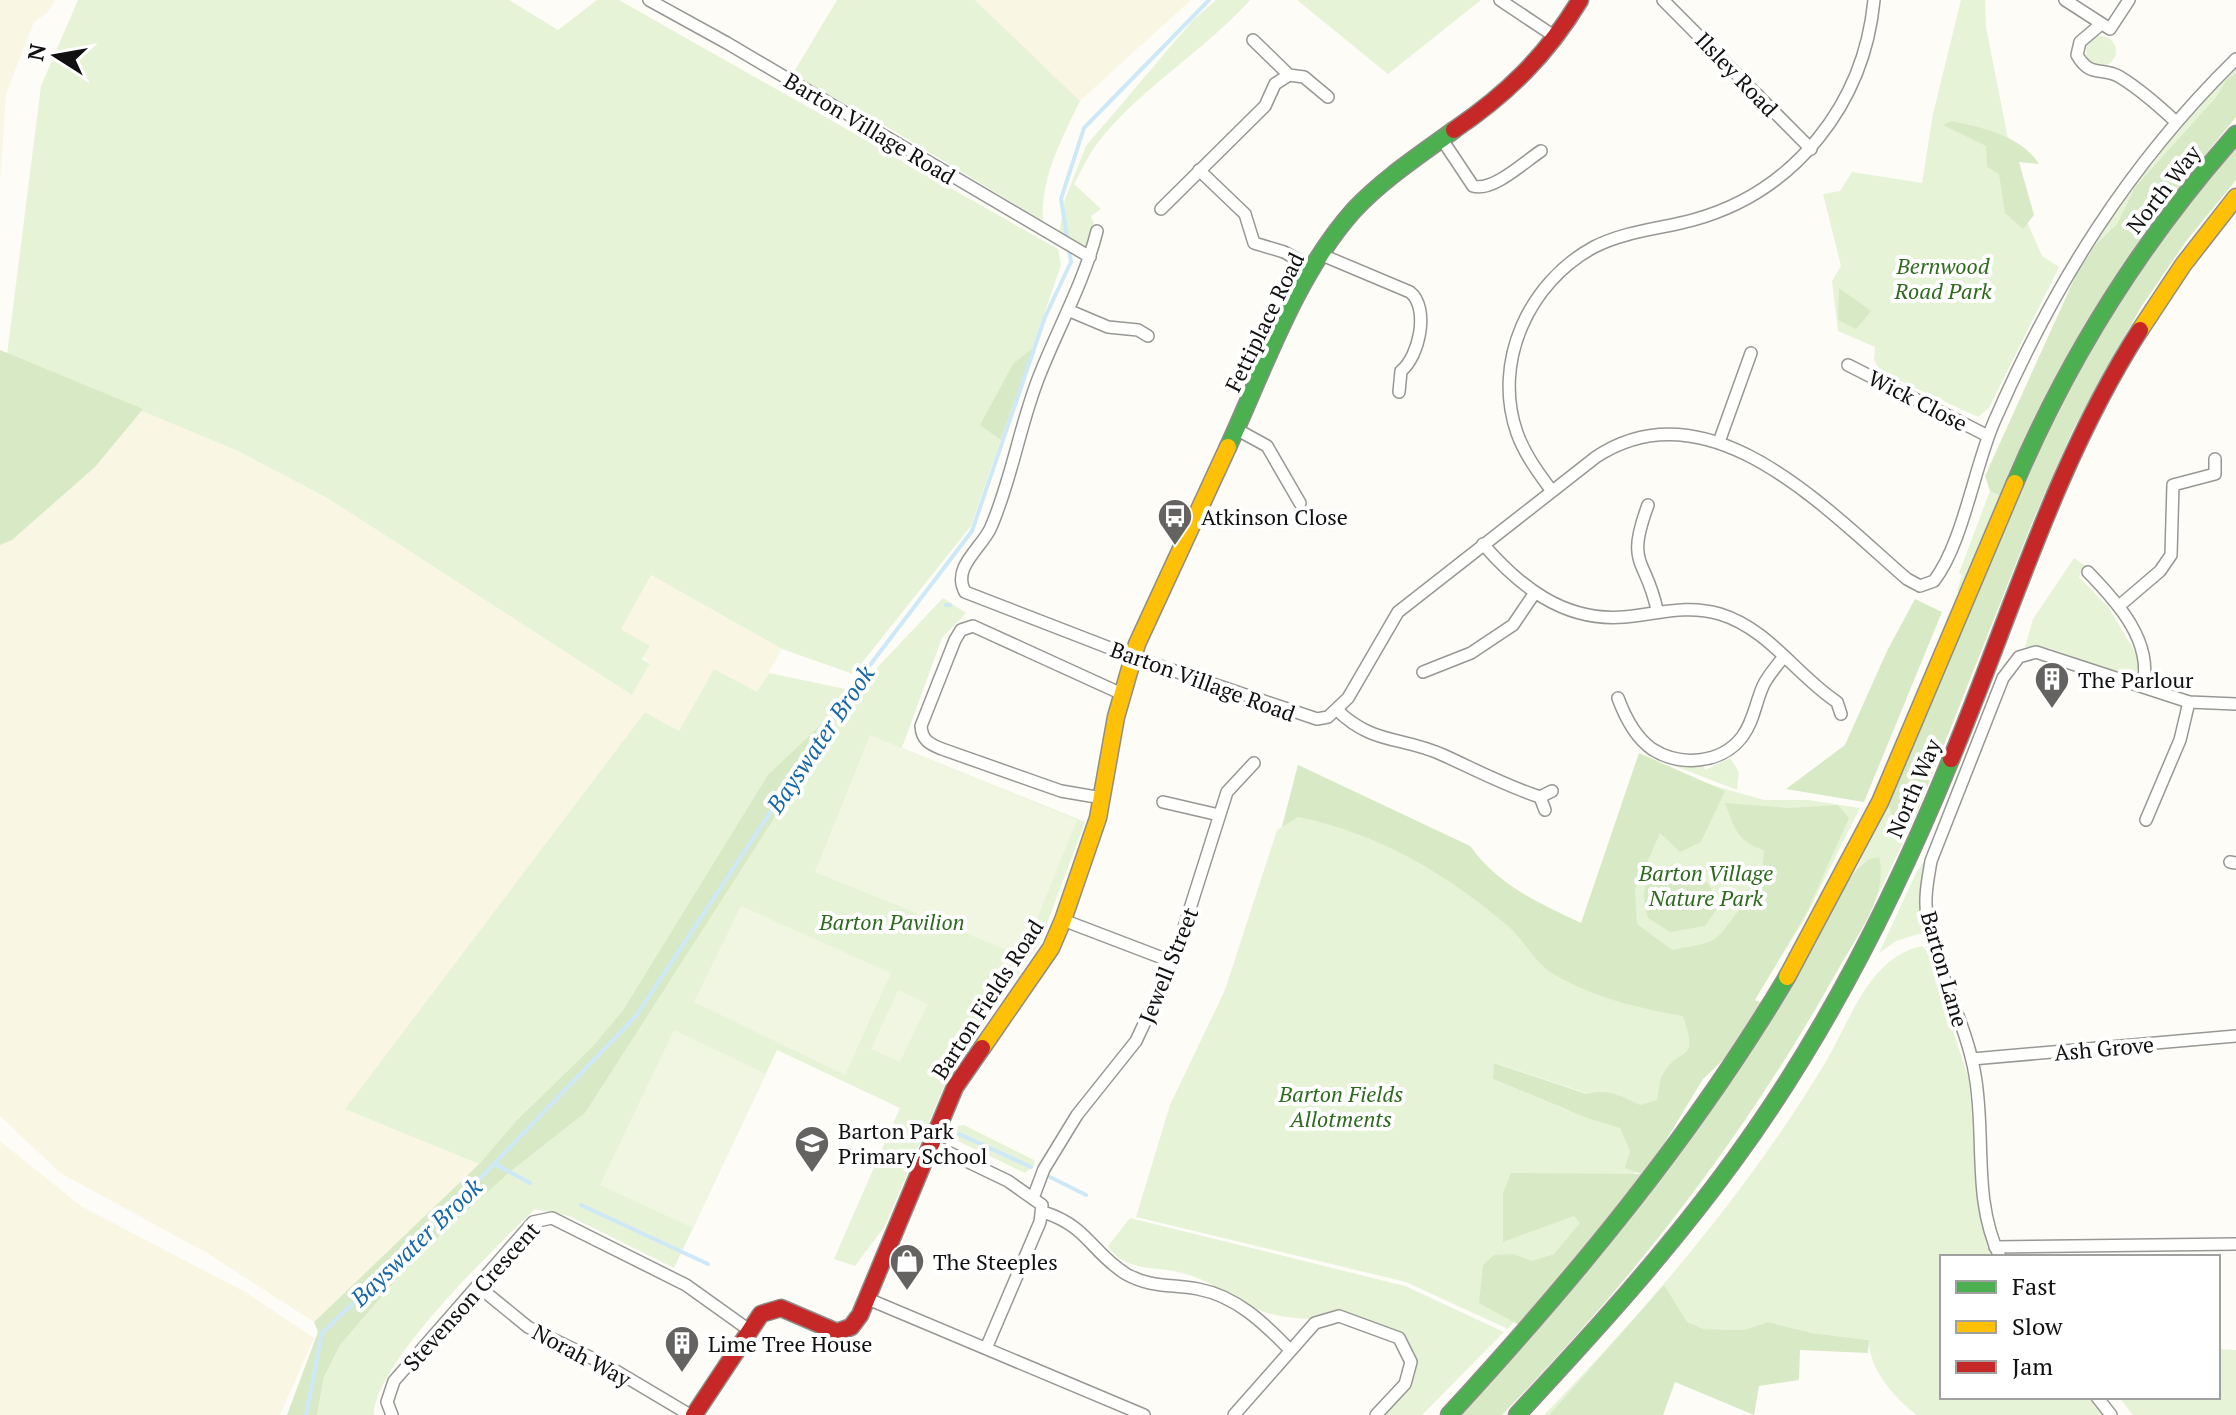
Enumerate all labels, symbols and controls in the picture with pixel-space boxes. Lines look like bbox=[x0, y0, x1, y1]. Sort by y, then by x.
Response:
north arrow bbox=[16, 16, 96, 96]
street label: Ilsley Road bbox=[1689, 26, 1785, 122]
text: N bbox=[20, 41, 52, 63]
street label: Barton Village Road bbox=[779, 66, 961, 190]
street label: North Way bbox=[2119, 138, 2207, 239]
street label: Fettiplace Road bbox=[1218, 248, 1310, 396]
park label: Bernwood Road Park bbox=[1893, 251, 1992, 305]
street label: Wick Close bbox=[1863, 363, 1973, 437]
bus stop icon: Atkinson Close bbox=[1156, 497, 1194, 547]
place label: Atkinson Close bbox=[1201, 502, 1348, 531]
street label: Barton Village Road bbox=[1107, 634, 1299, 728]
water label: Bayswater Brook bbox=[758, 659, 881, 820]
building icon: The Parlour bbox=[2033, 660, 2071, 710]
place label: The Parlour bbox=[2078, 665, 2194, 694]
street label: North Way bbox=[1879, 733, 1947, 842]
park label: Barton Village Nature Park bbox=[1638, 858, 1773, 912]
street label: Jewell Street bbox=[1132, 903, 1204, 1027]
park label: Barton Pavilion bbox=[818, 907, 965, 936]
street label: Barton Lane bbox=[1915, 908, 1975, 1030]
street label: Barton Fields Road bbox=[925, 914, 1049, 1084]
street label: Ash Grove bbox=[2053, 1029, 2155, 1067]
park label: Barton Fields Allotments bbox=[1278, 1079, 1403, 1133]
place label: Barton Park Primary School bbox=[838, 1116, 987, 1170]
school or university icon: Barton Park Primary School bbox=[793, 1124, 831, 1174]
water label: Bayswater Brook bbox=[343, 1171, 489, 1314]
street label: Stevenson Crescent bbox=[396, 1215, 546, 1377]
shop icon: The Steeples bbox=[888, 1242, 926, 1292]
place label: The Steeples bbox=[933, 1247, 1058, 1276]
legend bbox=[1940, 1255, 2220, 1399]
text: Fast bbox=[2012, 1270, 2057, 1302]
text: Slow bbox=[2012, 1310, 2063, 1342]
street label: Norah Way bbox=[528, 1317, 637, 1393]
building icon: Lime Tree House bbox=[663, 1324, 701, 1374]
place label: Lime Tree House bbox=[708, 1329, 872, 1358]
text: Jam bbox=[2012, 1350, 2053, 1382]

